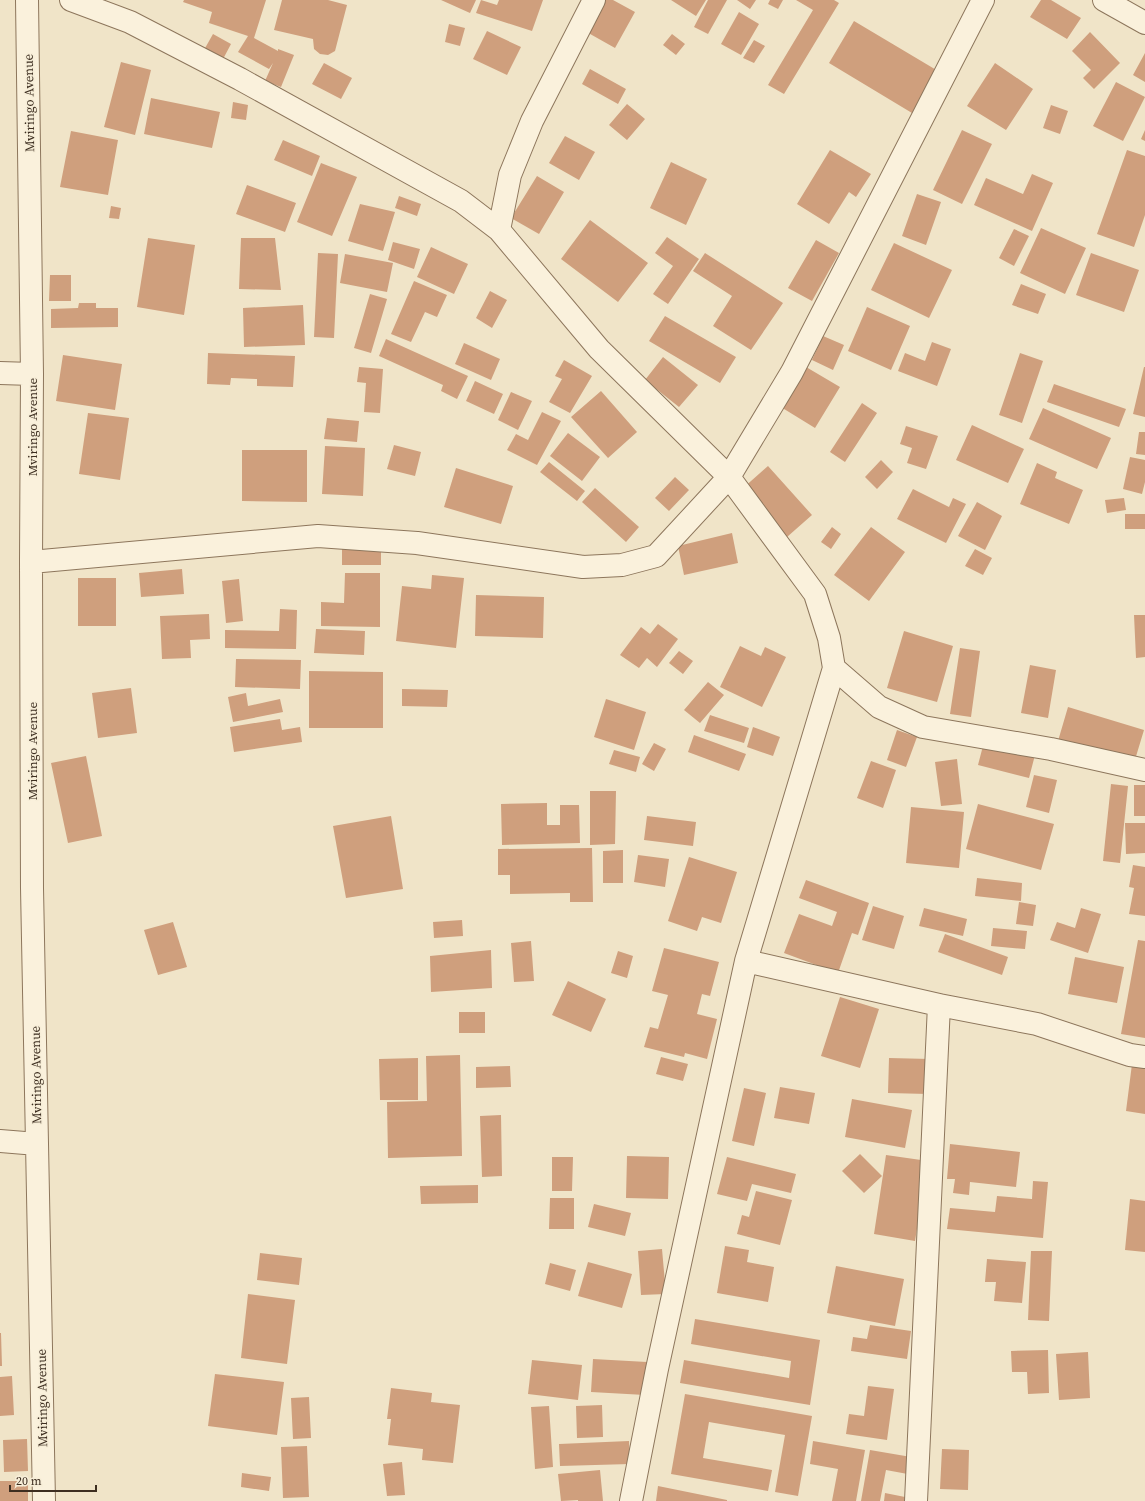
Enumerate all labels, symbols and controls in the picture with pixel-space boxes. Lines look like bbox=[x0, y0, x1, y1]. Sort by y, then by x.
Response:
street label: Mviringo Avenue bbox=[20, 53, 38, 152]
street label: Mviringo Avenue bbox=[24, 377, 41, 476]
street label: Mviringo Avenue bbox=[24, 701, 41, 800]
street label: Mviringo Avenue bbox=[27, 1025, 45, 1124]
street label: Mviringo Avenue bbox=[33, 1348, 51, 1447]
scale bar bbox=[10, 1467, 96, 1493]
text: 20 m bbox=[16, 1473, 42, 1489]

